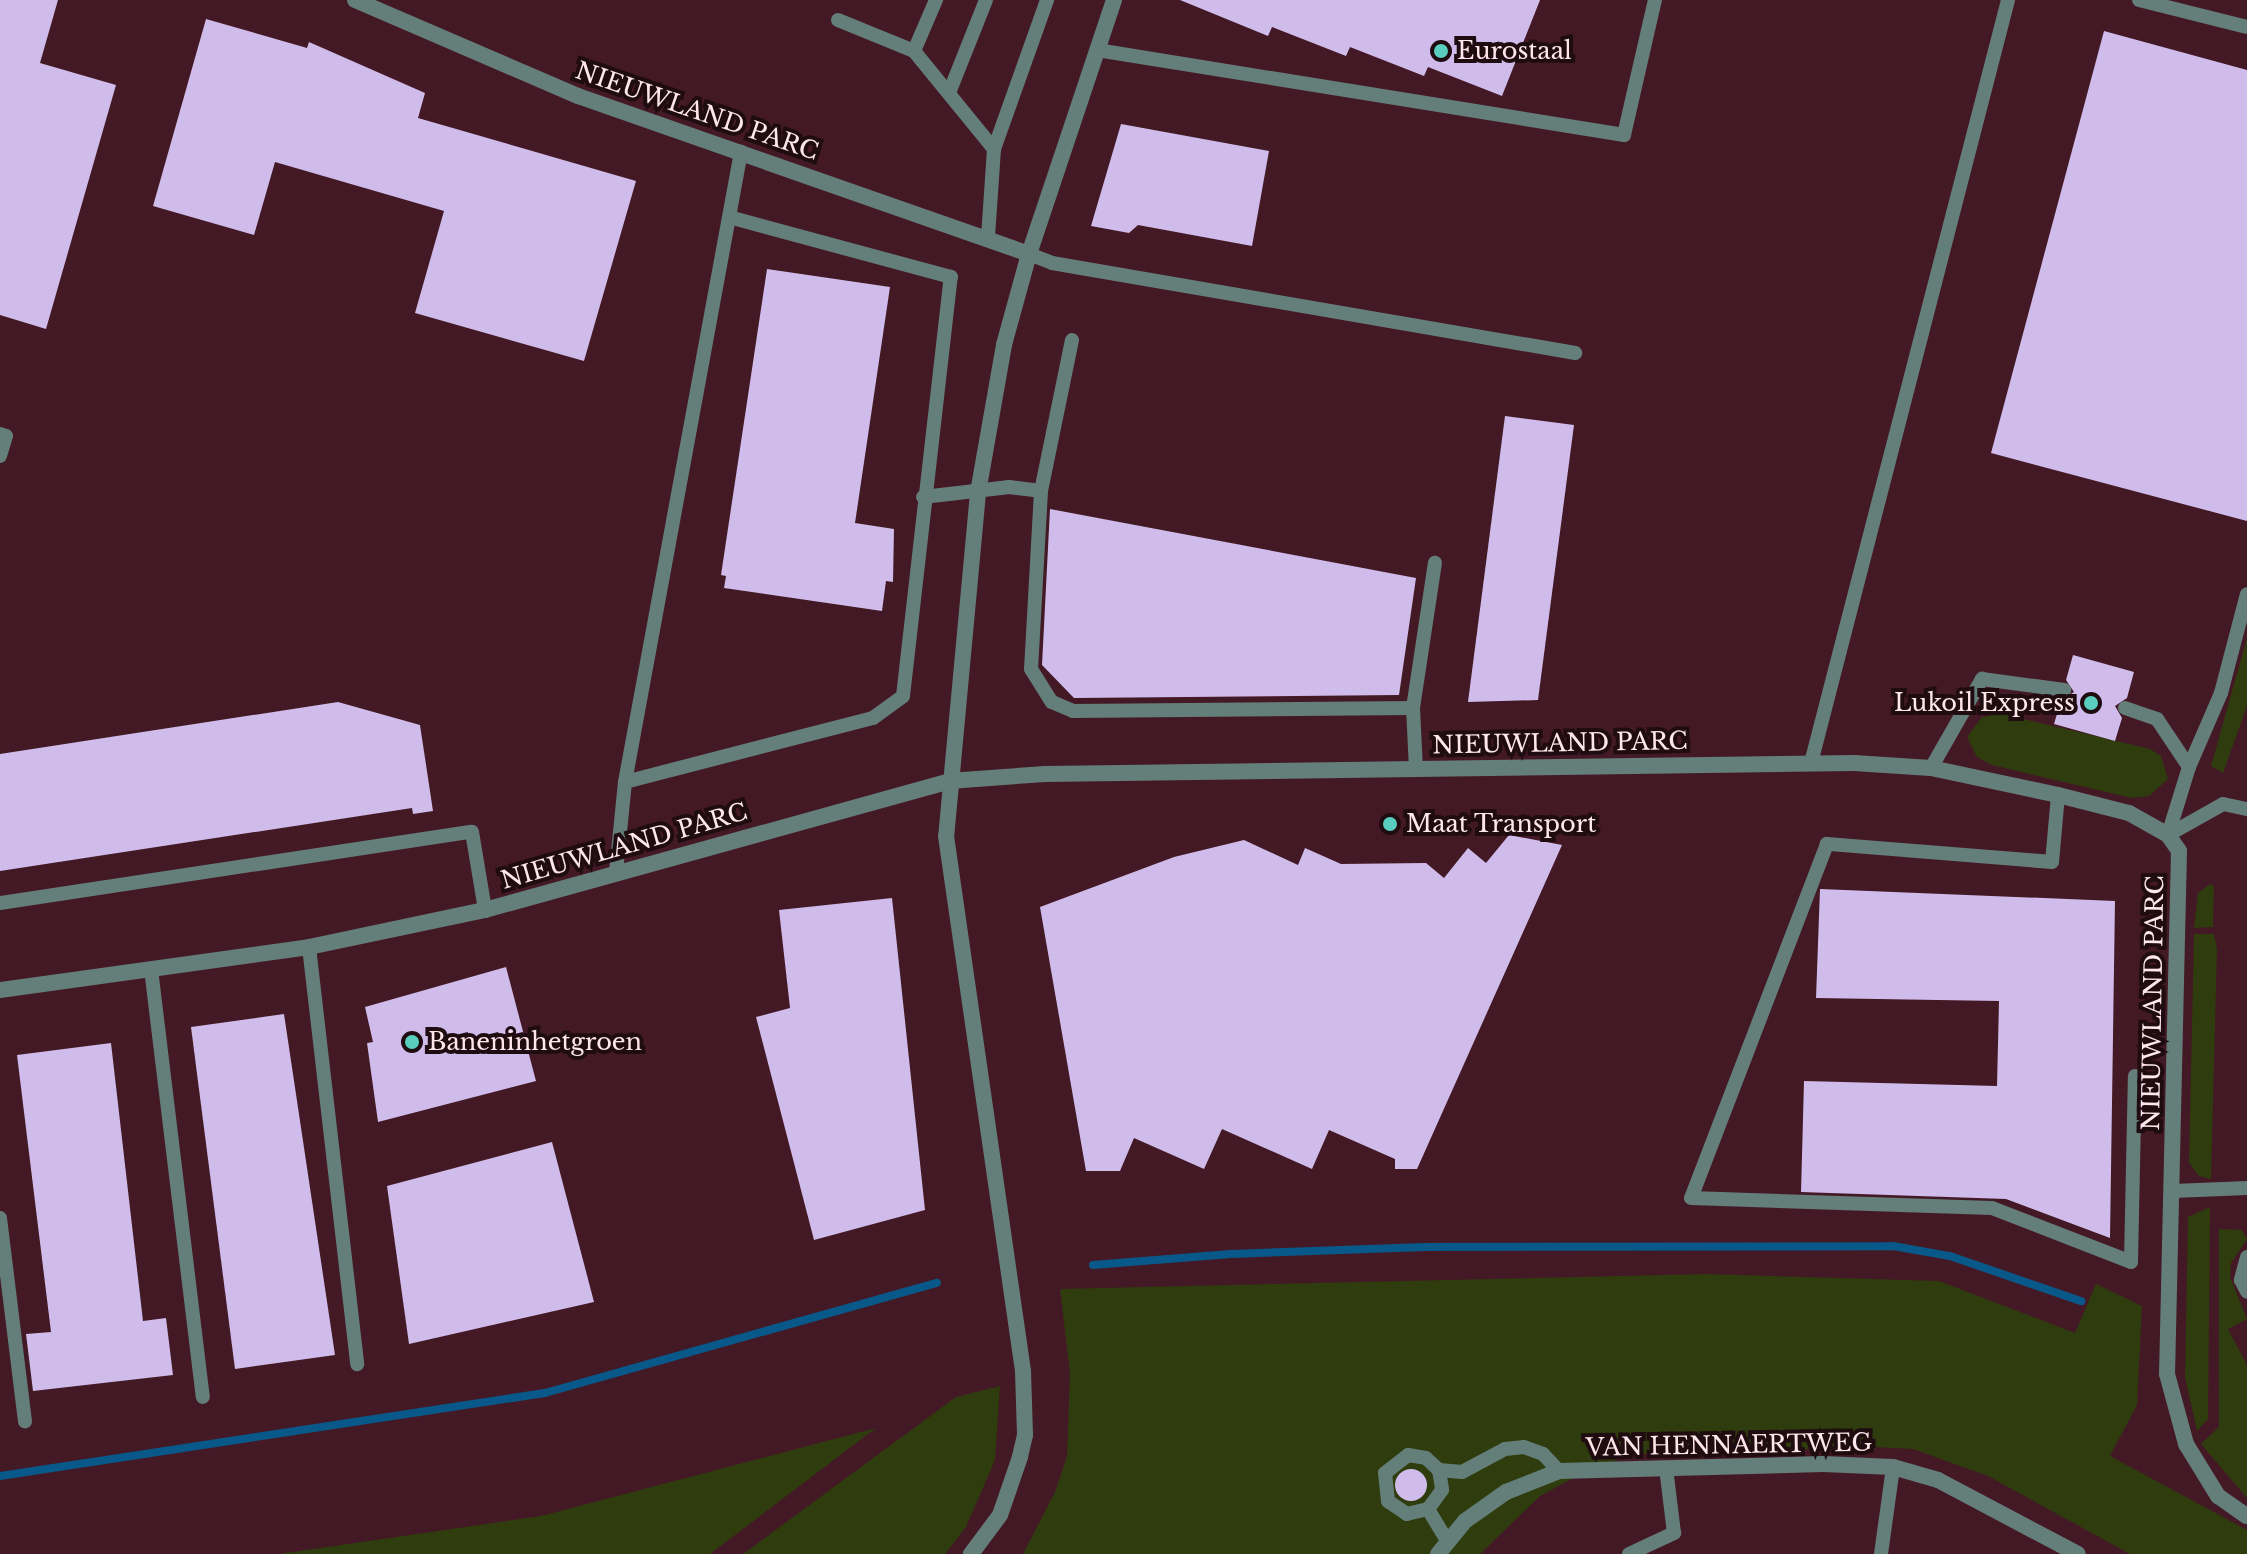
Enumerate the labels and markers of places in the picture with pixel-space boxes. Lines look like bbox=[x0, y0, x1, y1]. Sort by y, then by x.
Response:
place label: Eurostaal bbox=[1457, 37, 1572, 65]
marker: Eurostaal bbox=[1432, 42, 1450, 60]
place label: Lukoil Express bbox=[1894, 689, 2075, 717]
marker: Lukoil Express bbox=[2082, 694, 2100, 712]
place label: Maat Transport bbox=[1406, 810, 1597, 838]
marker: Maat Transport bbox=[1381, 815, 1399, 833]
place label: Baneninhetgroen bbox=[428, 1028, 642, 1056]
marker: Baneninhetgroen bbox=[403, 1033, 421, 1051]

